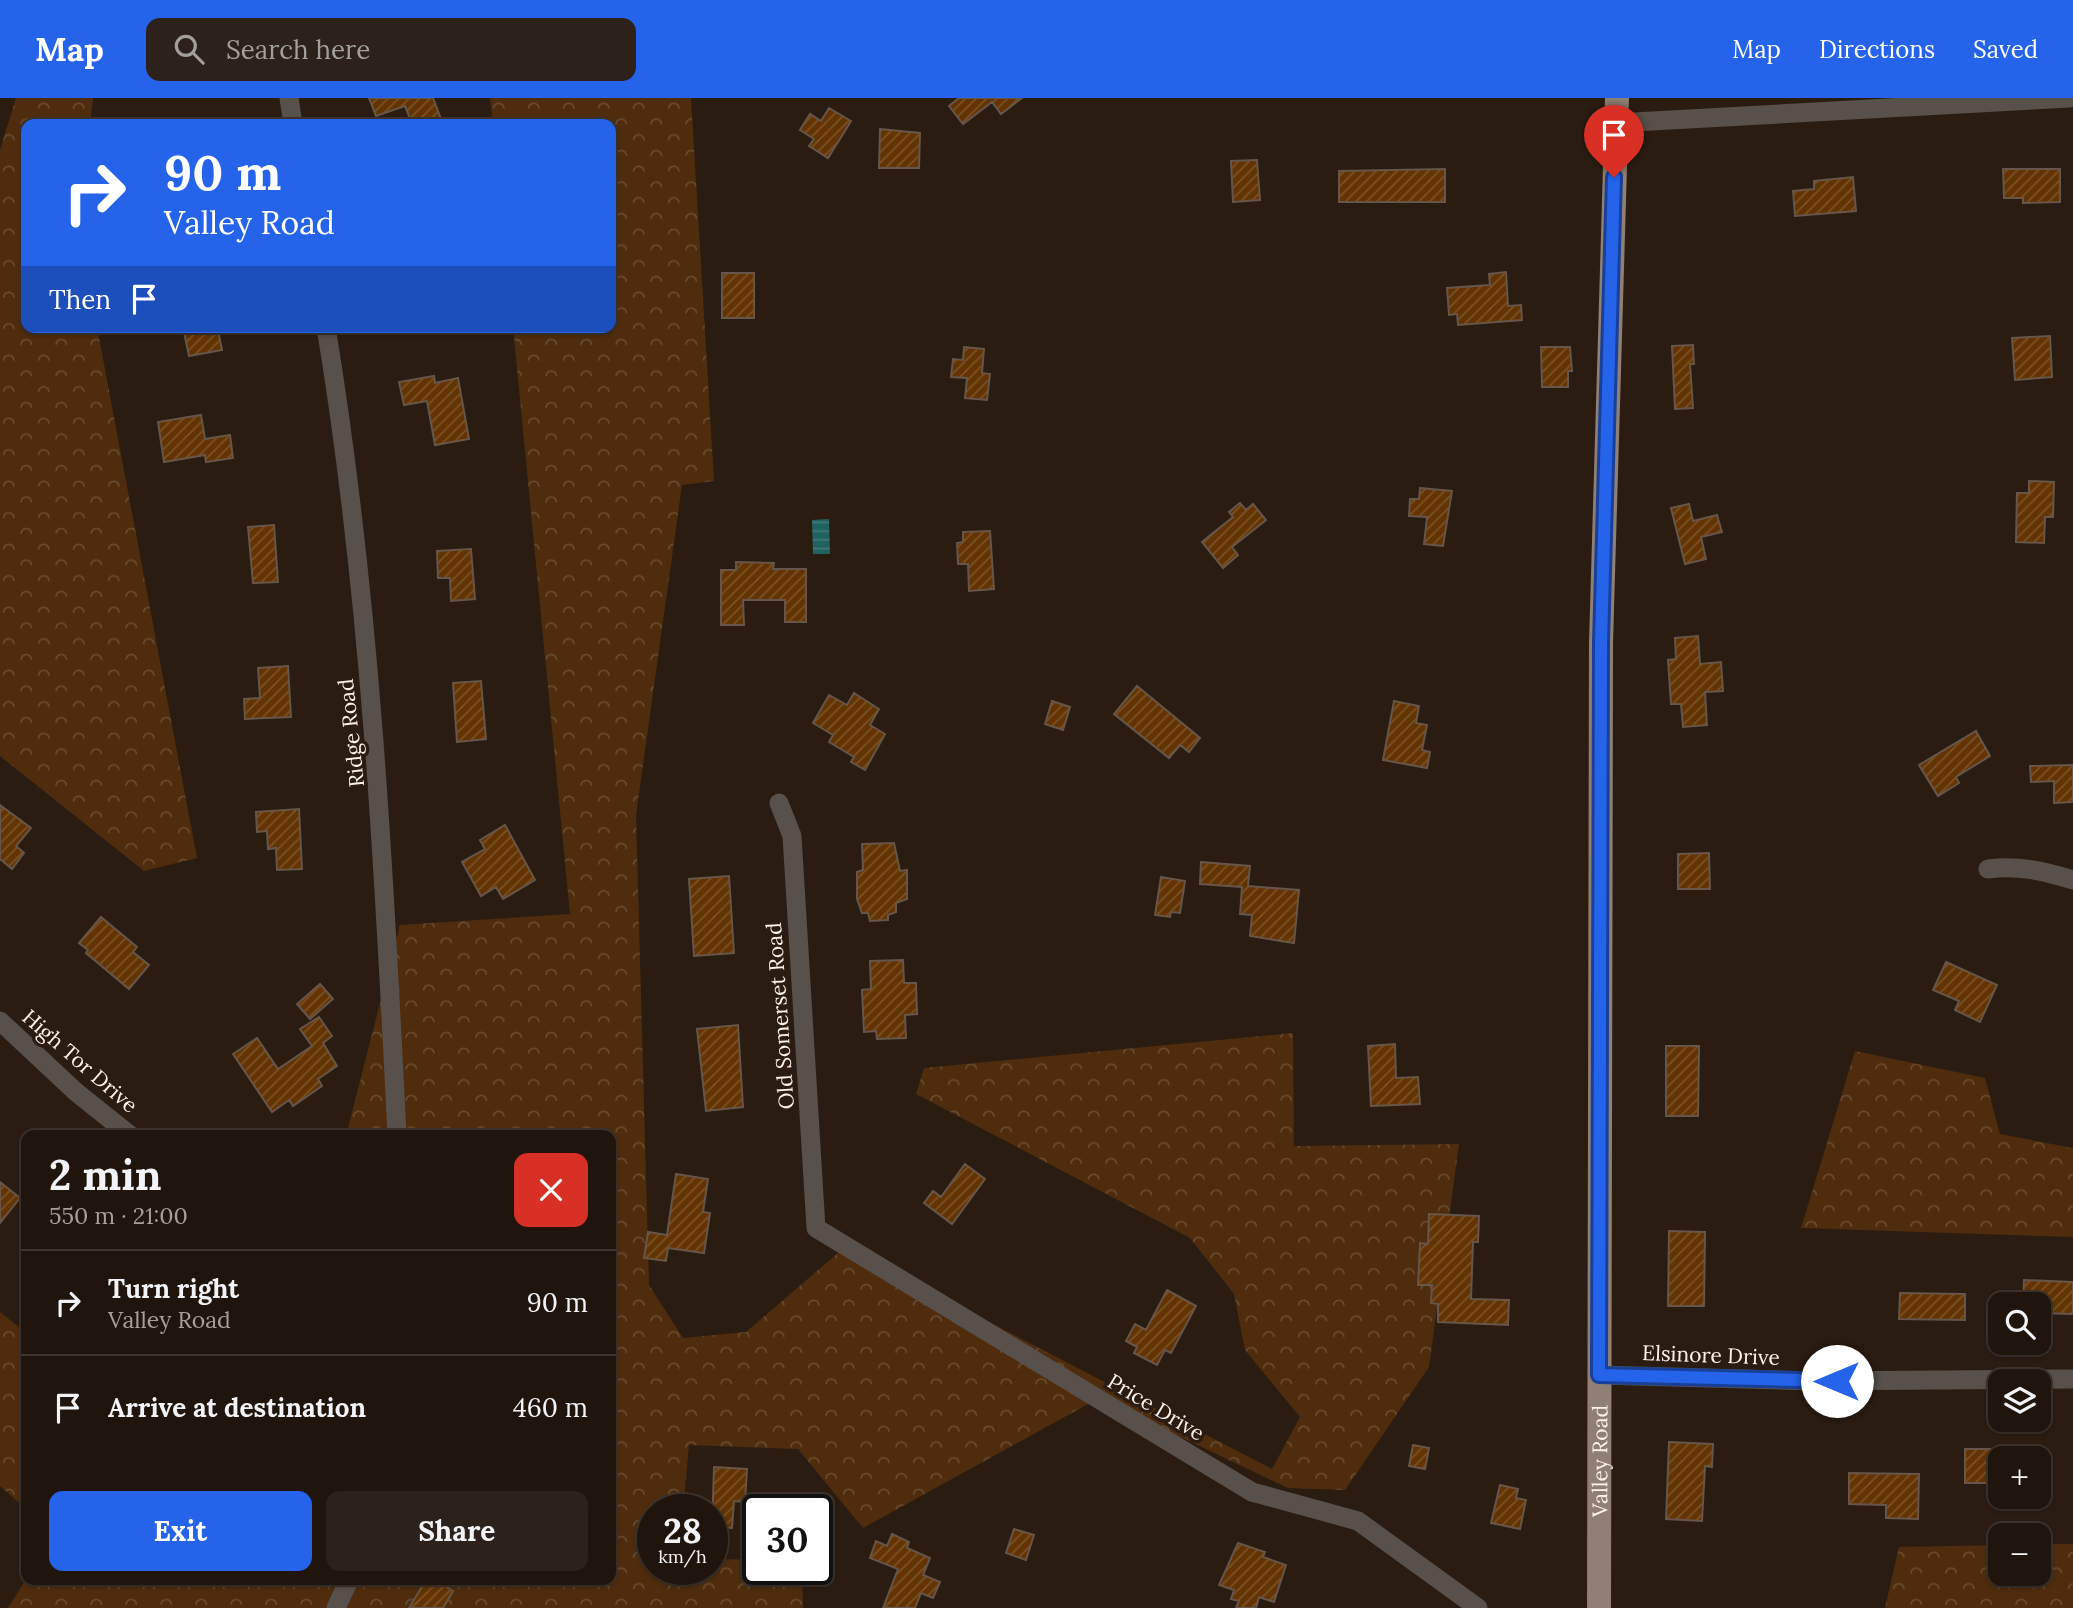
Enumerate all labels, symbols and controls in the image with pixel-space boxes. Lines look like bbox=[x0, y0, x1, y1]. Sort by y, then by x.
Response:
search box bbox=[146, 18, 636, 81]
text: Map bbox=[35, 28, 104, 70]
icon: search bbox=[170, 30, 208, 68]
text: Search here bbox=[226, 33, 370, 66]
text: Map bbox=[1732, 34, 1781, 65]
text: Directions bbox=[1819, 34, 1935, 65]
text: Saved bbox=[1973, 34, 2038, 65]
pin bbox=[1584, 105, 1644, 177]
icon: arrive bbox=[1595, 116, 1633, 154]
text: 90 m bbox=[164, 141, 281, 203]
icon: right bbox=[49, 147, 140, 238]
text: Valley Road bbox=[164, 202, 335, 243]
icon: arrive bbox=[125, 280, 163, 318]
text: Then bbox=[49, 283, 111, 316]
street label: Ridge Road bbox=[332, 677, 370, 789]
street label: Old Somerset Road bbox=[760, 922, 800, 1110]
street label: High Tor Drive bbox=[17, 1004, 143, 1118]
text: 2 min bbox=[49, 1148, 162, 1202]
button: close bbox=[514, 1153, 588, 1227]
text: 550 m · 21:00 bbox=[49, 1201, 188, 1230]
text: Turn right bbox=[108, 1272, 239, 1305]
icon: right bbox=[49, 1284, 87, 1322]
text: 90 m bbox=[527, 1286, 588, 1319]
map controls bbox=[1988, 1292, 2051, 1586]
button: search bbox=[1988, 1292, 2051, 1355]
text: Valley Road bbox=[108, 1305, 231, 1334]
street label: Elsinore Drive bbox=[1642, 1339, 1780, 1371]
position arrow bbox=[1800, 1344, 1874, 1418]
street label: Price Drive bbox=[1103, 1368, 1209, 1446]
button: layers bbox=[1988, 1369, 2051, 1432]
icon: arrive bbox=[49, 1389, 87, 1427]
text: Arrive at destination bbox=[108, 1391, 366, 1424]
text: 460 m bbox=[513, 1391, 588, 1424]
street label: Valley Road bbox=[1586, 1405, 1613, 1518]
button: + bbox=[1988, 1446, 2051, 1509]
button: Exit bbox=[49, 1491, 312, 1571]
button: Share bbox=[326, 1491, 588, 1571]
speed limit sign: 30 bbox=[742, 1494, 833, 1585]
text: 28 bbox=[663, 1508, 702, 1553]
button: − bbox=[1988, 1523, 2051, 1586]
text: km/h bbox=[658, 1545, 707, 1568]

